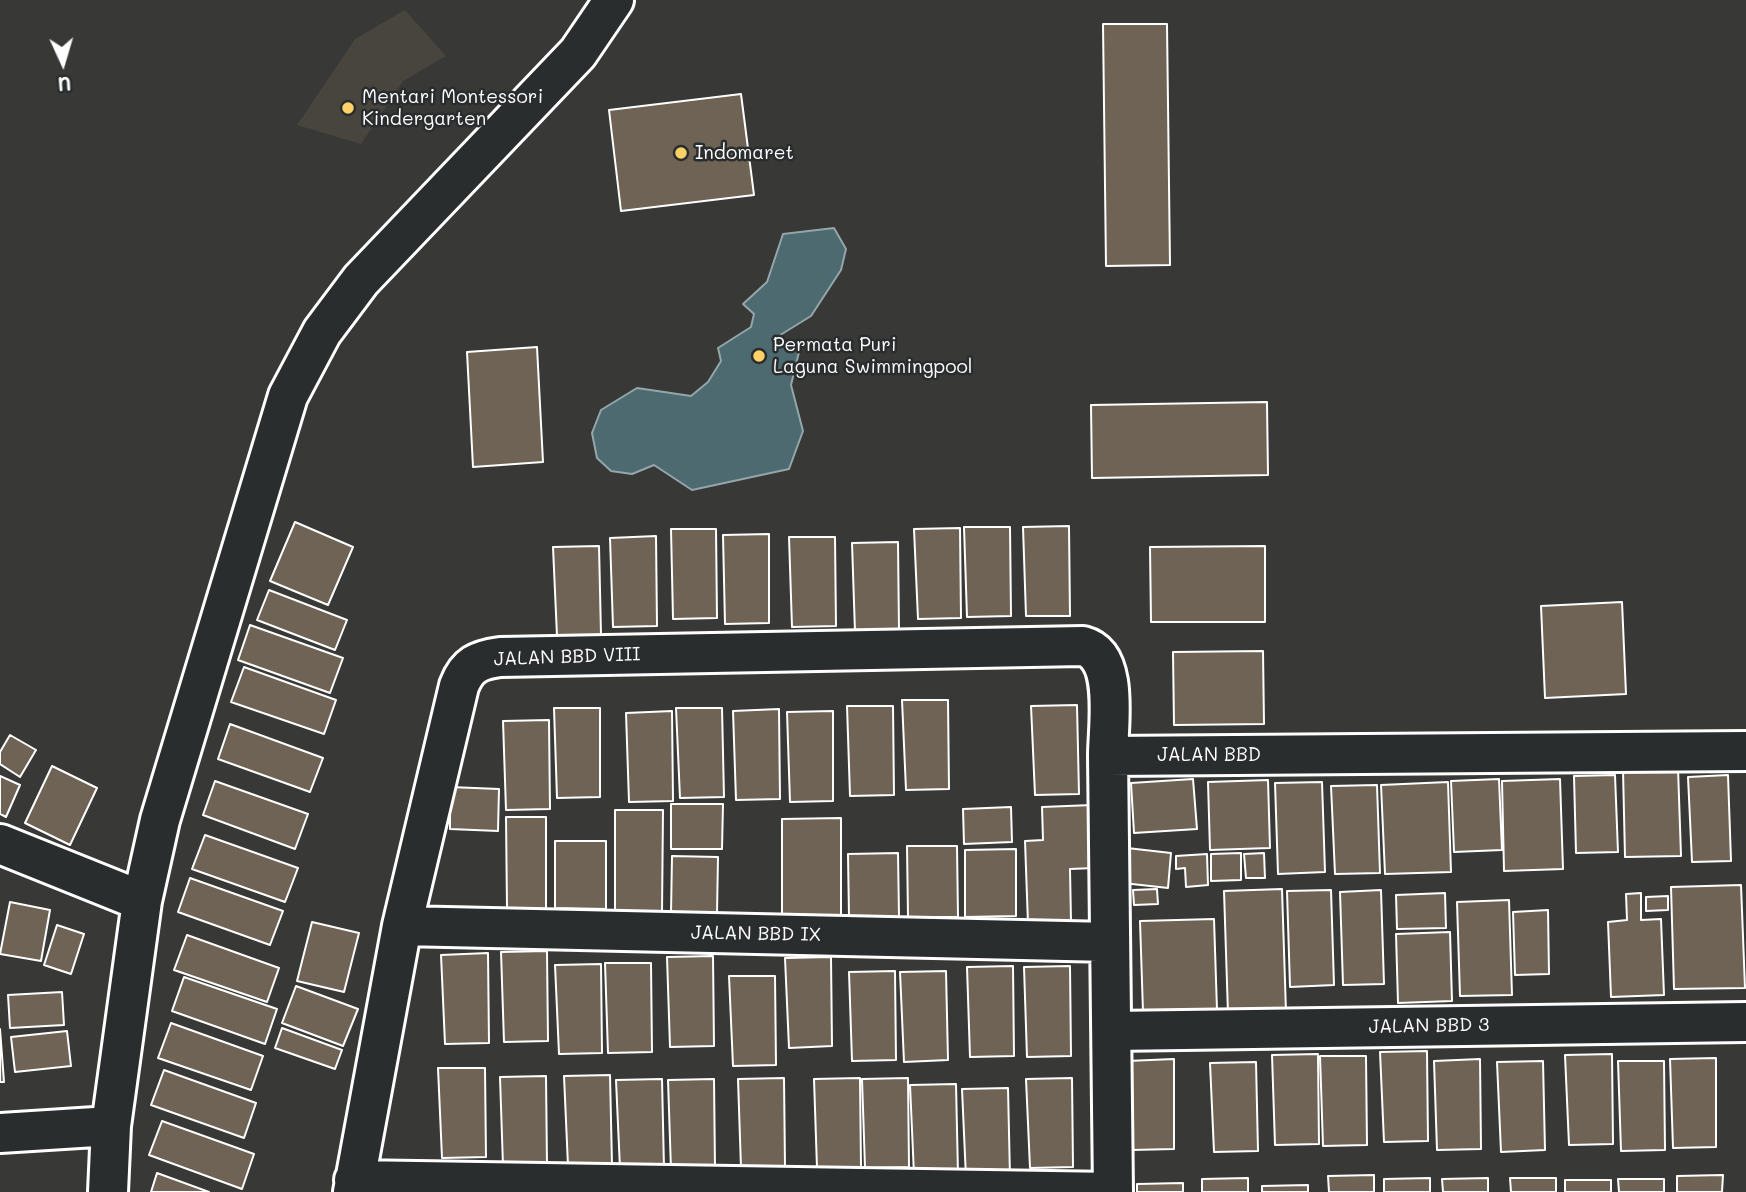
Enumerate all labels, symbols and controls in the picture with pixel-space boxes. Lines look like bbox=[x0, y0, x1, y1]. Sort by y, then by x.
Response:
north arrow bbox=[28, 28, 98, 98]
text: U bbox=[57, 72, 72, 97]
place label: Mentari Montessori Kindergarten bbox=[362, 86, 543, 130]
marker: Mentari Montessori Kindergarten bbox=[340, 100, 356, 116]
place label: Indomaret bbox=[695, 142, 794, 164]
marker: Indomaret bbox=[673, 145, 689, 161]
place label: Permata Puri Laguna Swimmingpool bbox=[773, 334, 973, 378]
marker: Permata Puri Laguna Swimmingpool bbox=[751, 348, 767, 364]
street label: JALAN BBD VIII bbox=[493, 643, 641, 671]
street label: JALAN BBD bbox=[1157, 744, 1261, 766]
street label: JALAN BBD IX bbox=[691, 921, 821, 947]
street label: JALAN BBD 3 bbox=[1368, 1014, 1490, 1038]

